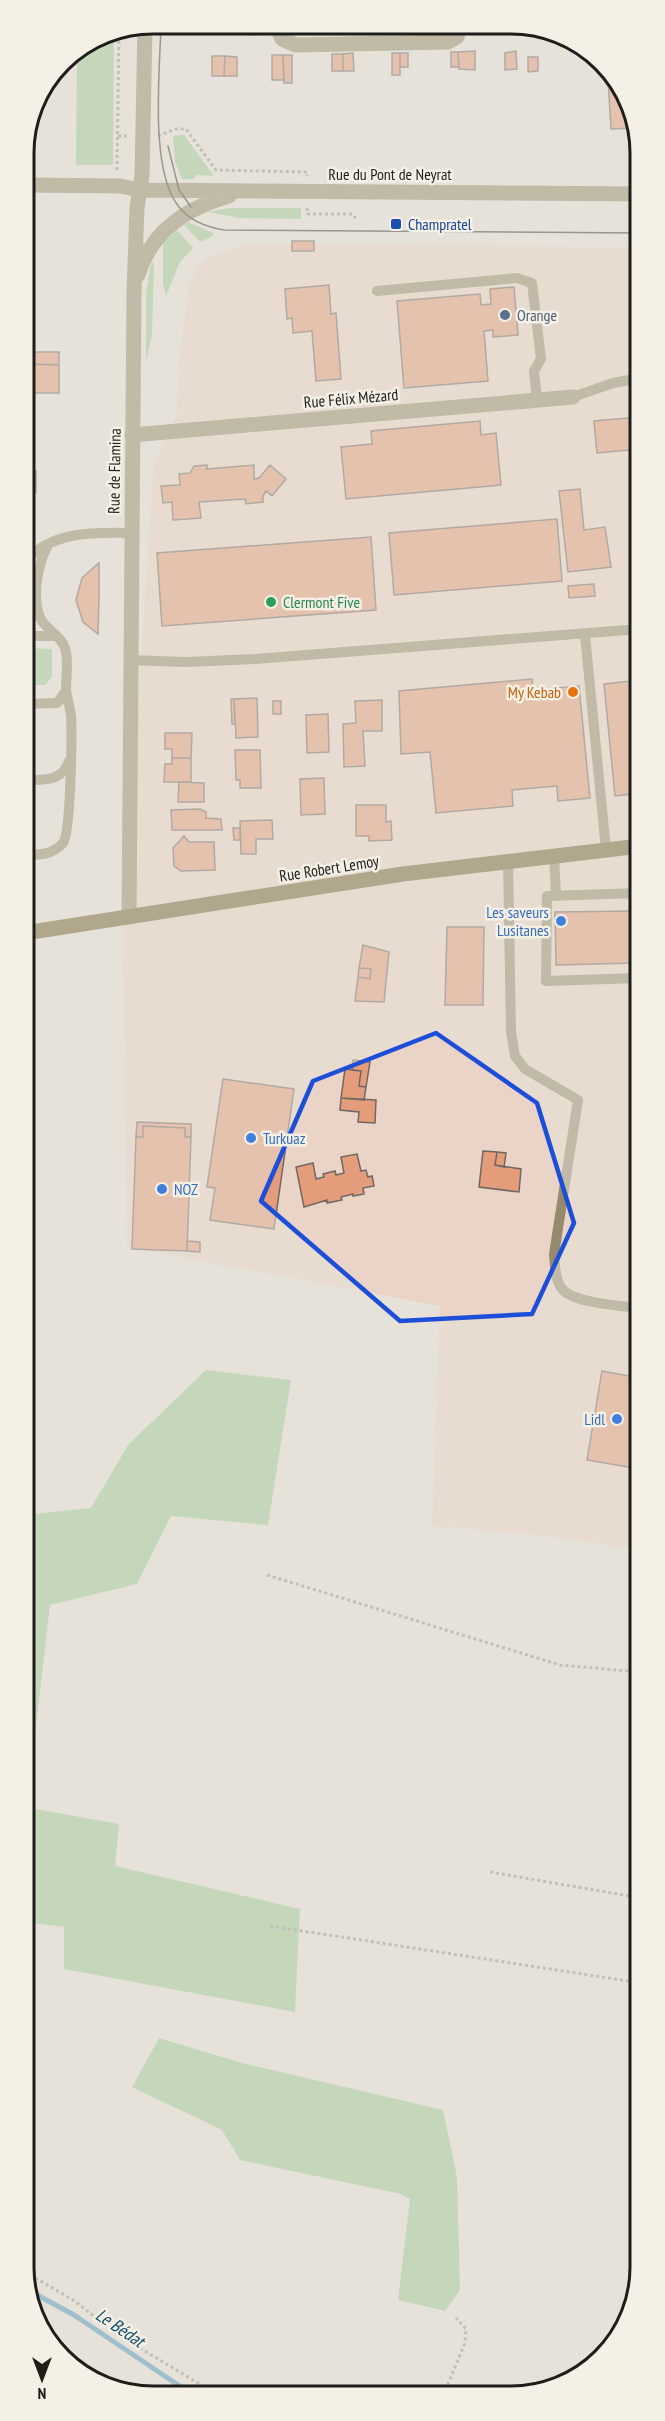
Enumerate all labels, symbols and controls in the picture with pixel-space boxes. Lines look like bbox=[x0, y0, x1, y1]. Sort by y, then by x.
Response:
street label: Rue du Pont de Neyrat bbox=[328, 164, 452, 184]
place label: Champratel bbox=[408, 214, 472, 234]
marker: Champratel bbox=[389, 217, 403, 231]
place label: Orange bbox=[517, 305, 557, 325]
marker: Orange bbox=[498, 308, 512, 322]
street label: Rue Félix Mézard bbox=[303, 384, 399, 412]
street label: Rue de Flamina bbox=[103, 428, 125, 514]
place label: Clermont Five bbox=[283, 592, 360, 612]
marker: Clermont Five bbox=[264, 595, 278, 609]
place label: My Kebab bbox=[508, 682, 561, 702]
marker: My Kebab bbox=[566, 685, 580, 699]
street label: Rue Robert Lemoy bbox=[278, 850, 380, 886]
place label: Les saveurs Lusitanes bbox=[486, 902, 549, 940]
marker: Les saveurs Lusitanes bbox=[554, 914, 568, 928]
place label: Turkuaz bbox=[263, 1128, 306, 1148]
marker: Turkuaz bbox=[244, 1131, 258, 1145]
place label: NOZ bbox=[174, 1179, 198, 1199]
marker: NOZ bbox=[155, 1182, 169, 1196]
place label: Lidl bbox=[584, 1409, 605, 1429]
marker: Lidl bbox=[610, 1412, 624, 1426]
water label: Le Bédat bbox=[92, 2303, 151, 2353]
north arrow bbox=[12, 2349, 72, 2409]
text: N bbox=[38, 2384, 46, 2404]

